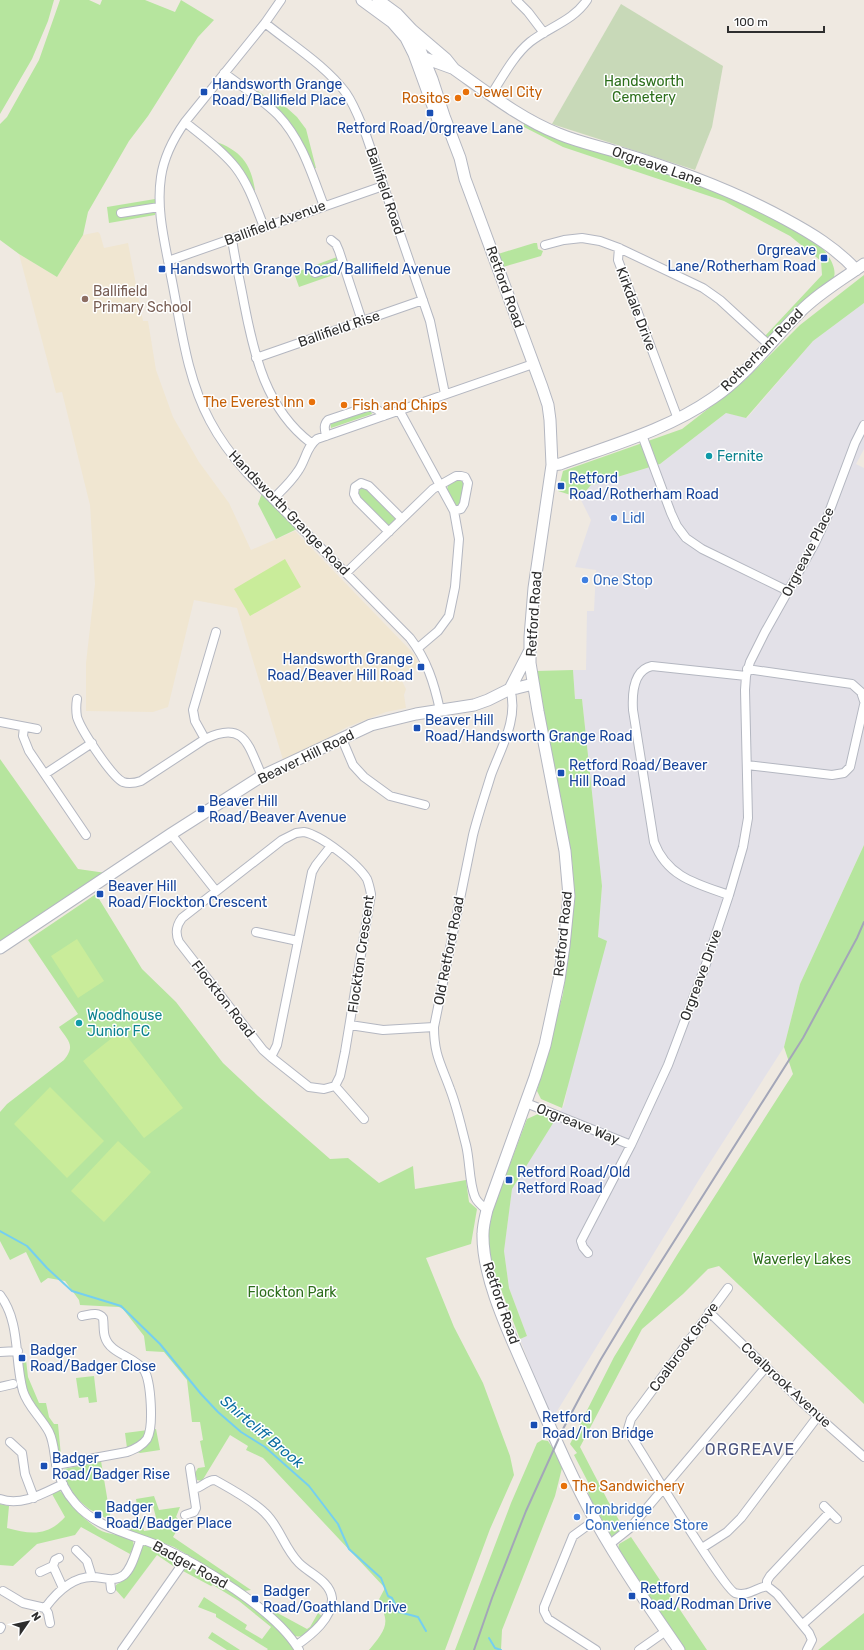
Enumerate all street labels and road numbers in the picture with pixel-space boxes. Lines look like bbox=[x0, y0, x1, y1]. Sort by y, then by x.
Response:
street label: Orgreave Lane bbox=[610, 143, 705, 189]
street label: Ballifield Road bbox=[362, 145, 408, 237]
street label: Ballifield Avenue bbox=[222, 197, 328, 249]
street label: Retford Road bbox=[482, 244, 528, 330]
street label: Kirkdale Drive bbox=[612, 265, 660, 353]
street label: Rotherham Road bbox=[717, 305, 807, 395]
street label: Ballifield Rise bbox=[296, 307, 382, 351]
street label: Handsworth Grange Road bbox=[225, 447, 353, 579]
street label: Orgreave Place bbox=[778, 504, 838, 600]
street label: Retford Road bbox=[523, 571, 545, 657]
street label: Beaver Hill Road bbox=[255, 726, 357, 788]
street label: Retford Road bbox=[550, 890, 576, 978]
street label: Flockton Crescent bbox=[344, 893, 378, 1014]
street label: Old Retford Road bbox=[430, 895, 468, 1007]
street label: Orgreave Drive bbox=[677, 927, 725, 1023]
street label: Flockton Road bbox=[188, 957, 258, 1041]
street label: Orgreave Way bbox=[534, 1100, 622, 1149]
street label: Retford Road bbox=[479, 1260, 523, 1346]
street label: Coalbrook Grove bbox=[646, 1299, 722, 1395]
street label: Coalbrook Avenue bbox=[737, 1339, 835, 1431]
street label: Badger Road bbox=[149, 1537, 231, 1593]

